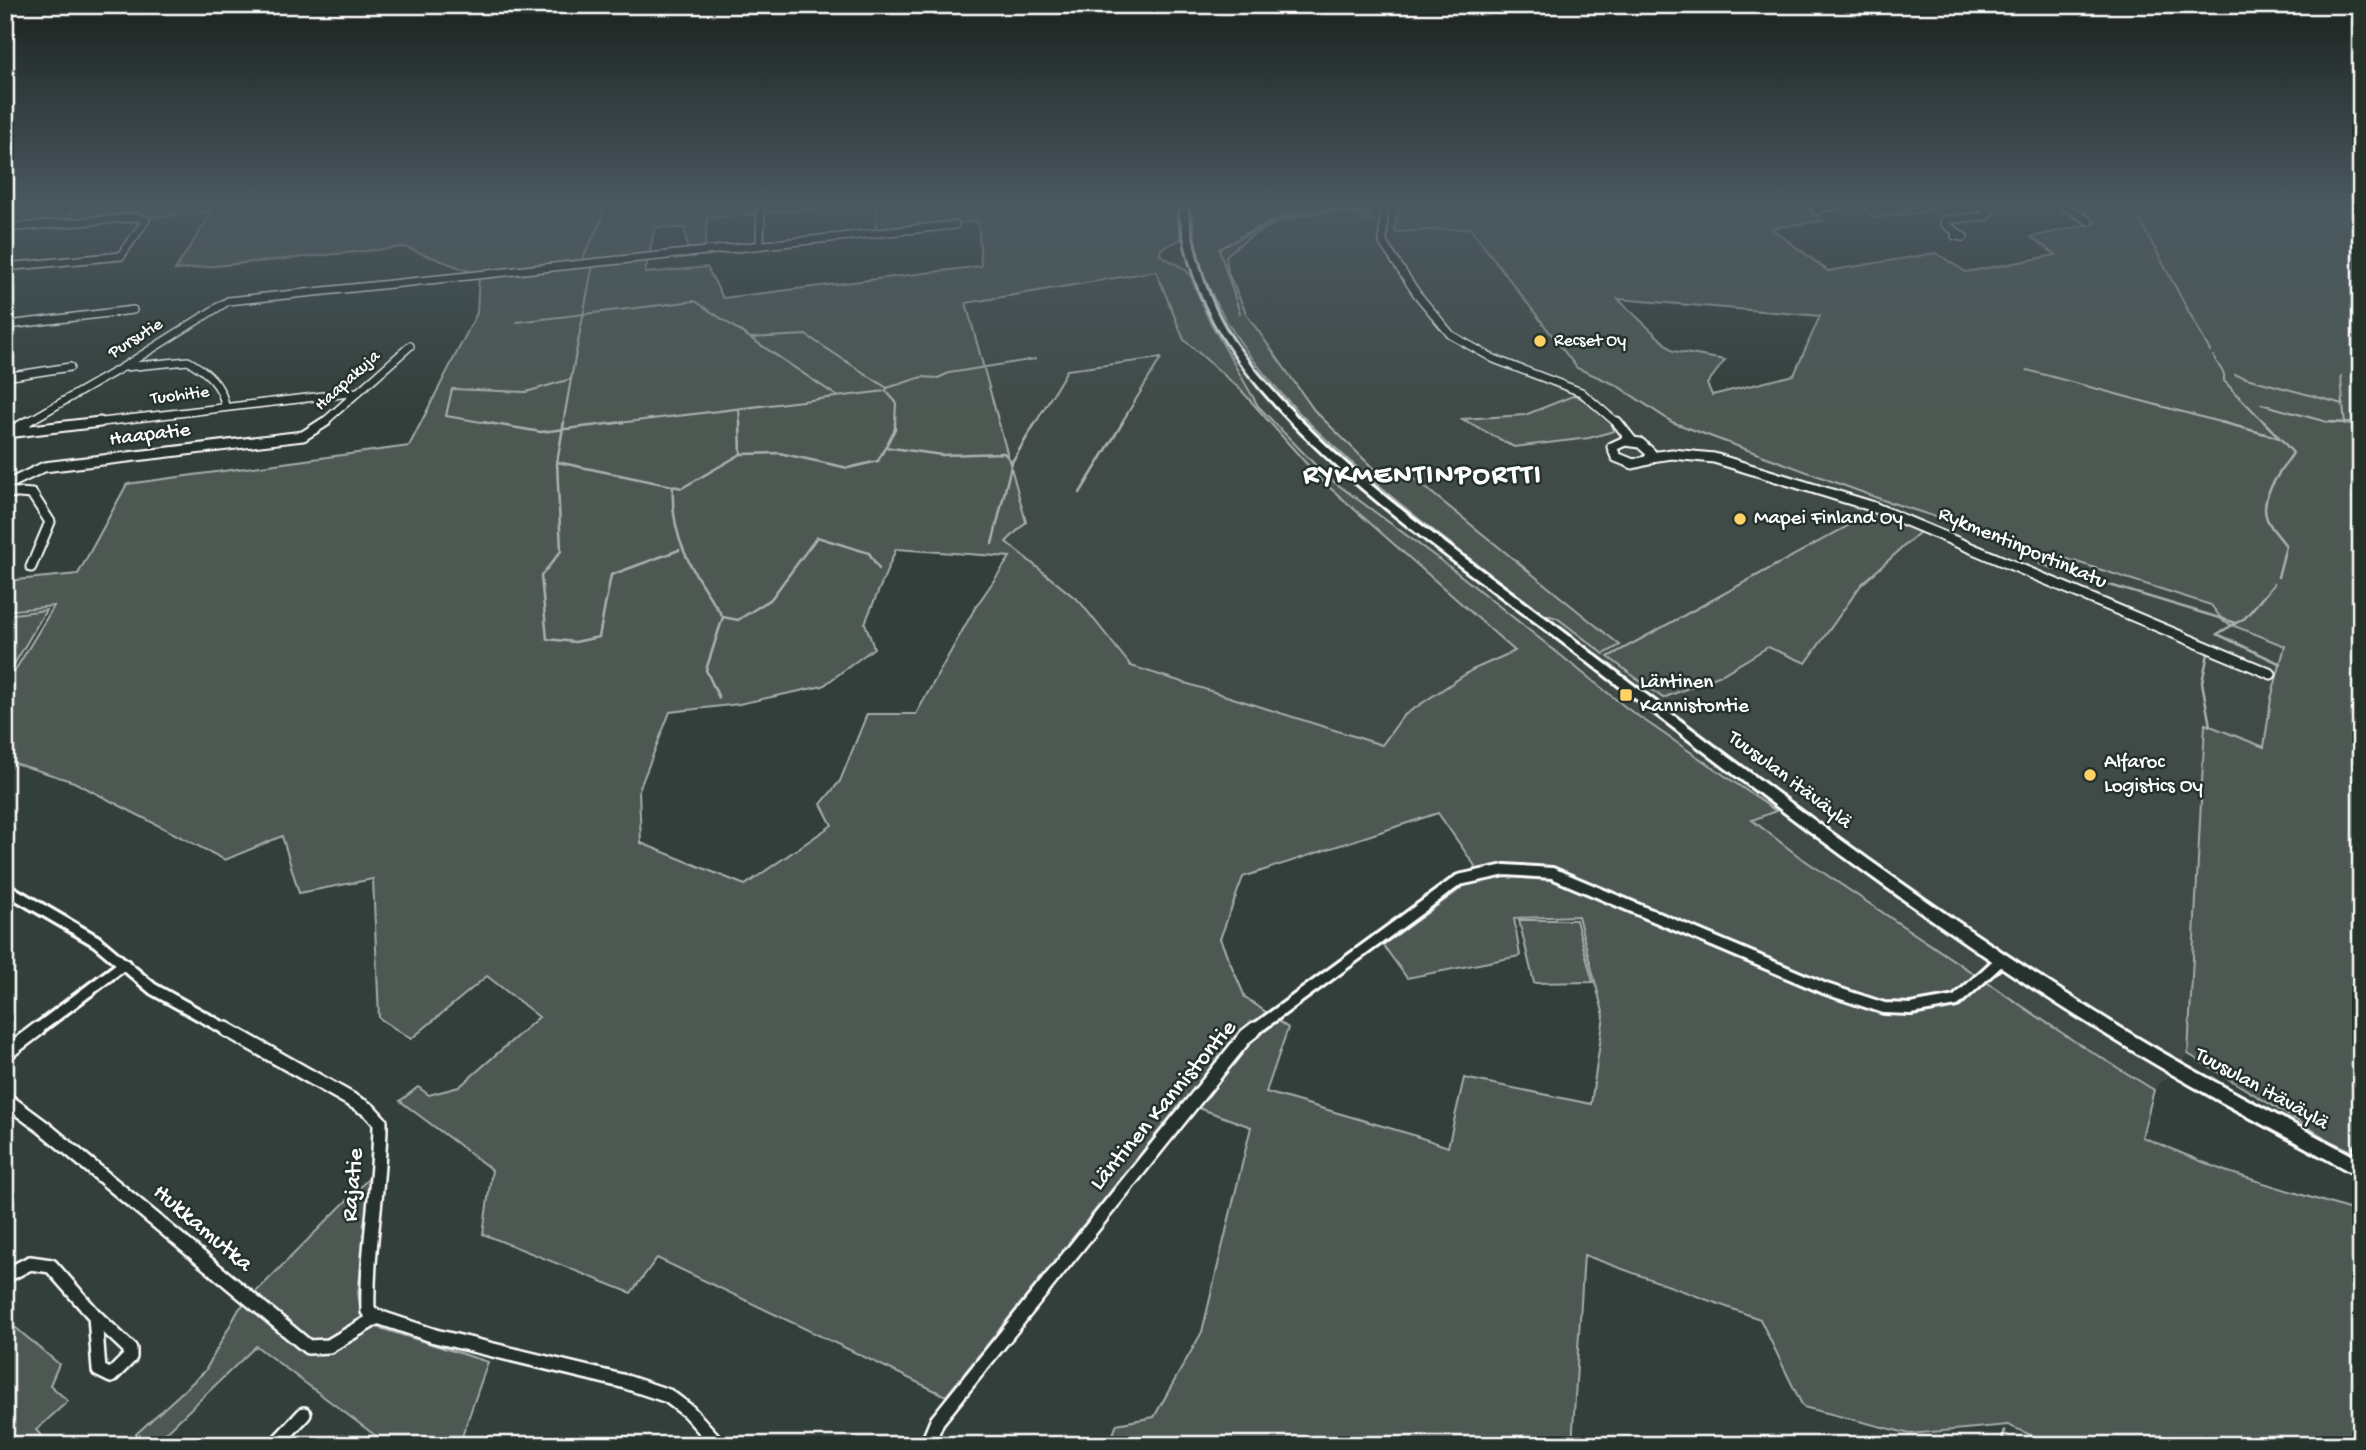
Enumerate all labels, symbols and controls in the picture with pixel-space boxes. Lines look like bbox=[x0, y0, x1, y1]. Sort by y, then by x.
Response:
street label: Pursutie bbox=[104, 314, 168, 364]
place label: Recset Oy bbox=[1554, 331, 1626, 352]
marker: Recset Oy bbox=[1532, 333, 1548, 349]
street label: Haapakuja bbox=[311, 345, 386, 416]
street label: Tuohitie bbox=[149, 382, 211, 410]
street label: Haapatie bbox=[108, 419, 193, 453]
district label: RYKMENTINPORTTI bbox=[1302, 460, 1543, 493]
street label: Rykmentinportinkatu bbox=[1934, 502, 2110, 596]
place label: Mapei Finland Oy bbox=[1754, 507, 1903, 532]
marker: Mapei Finland Oy bbox=[1732, 511, 1748, 527]
place label: Läntinen Kannistontie bbox=[1640, 671, 1750, 720]
marker: Läntinen Kannistontie bbox=[1618, 687, 1634, 703]
street label: Tuusulan itäväylä bbox=[1721, 726, 1857, 837]
place label: Alfaroc Logistics Oy bbox=[2104, 751, 2203, 800]
marker: Alfaroc Logistics Oy bbox=[2082, 767, 2098, 783]
street label: Läntinen Kannistontie bbox=[1084, 1014, 1244, 1197]
street label: Tuusulan itäväylä bbox=[2189, 1042, 2333, 1138]
street label: Rajatie bbox=[336, 1146, 372, 1223]
street label: Hukkamutka bbox=[146, 1179, 258, 1280]

